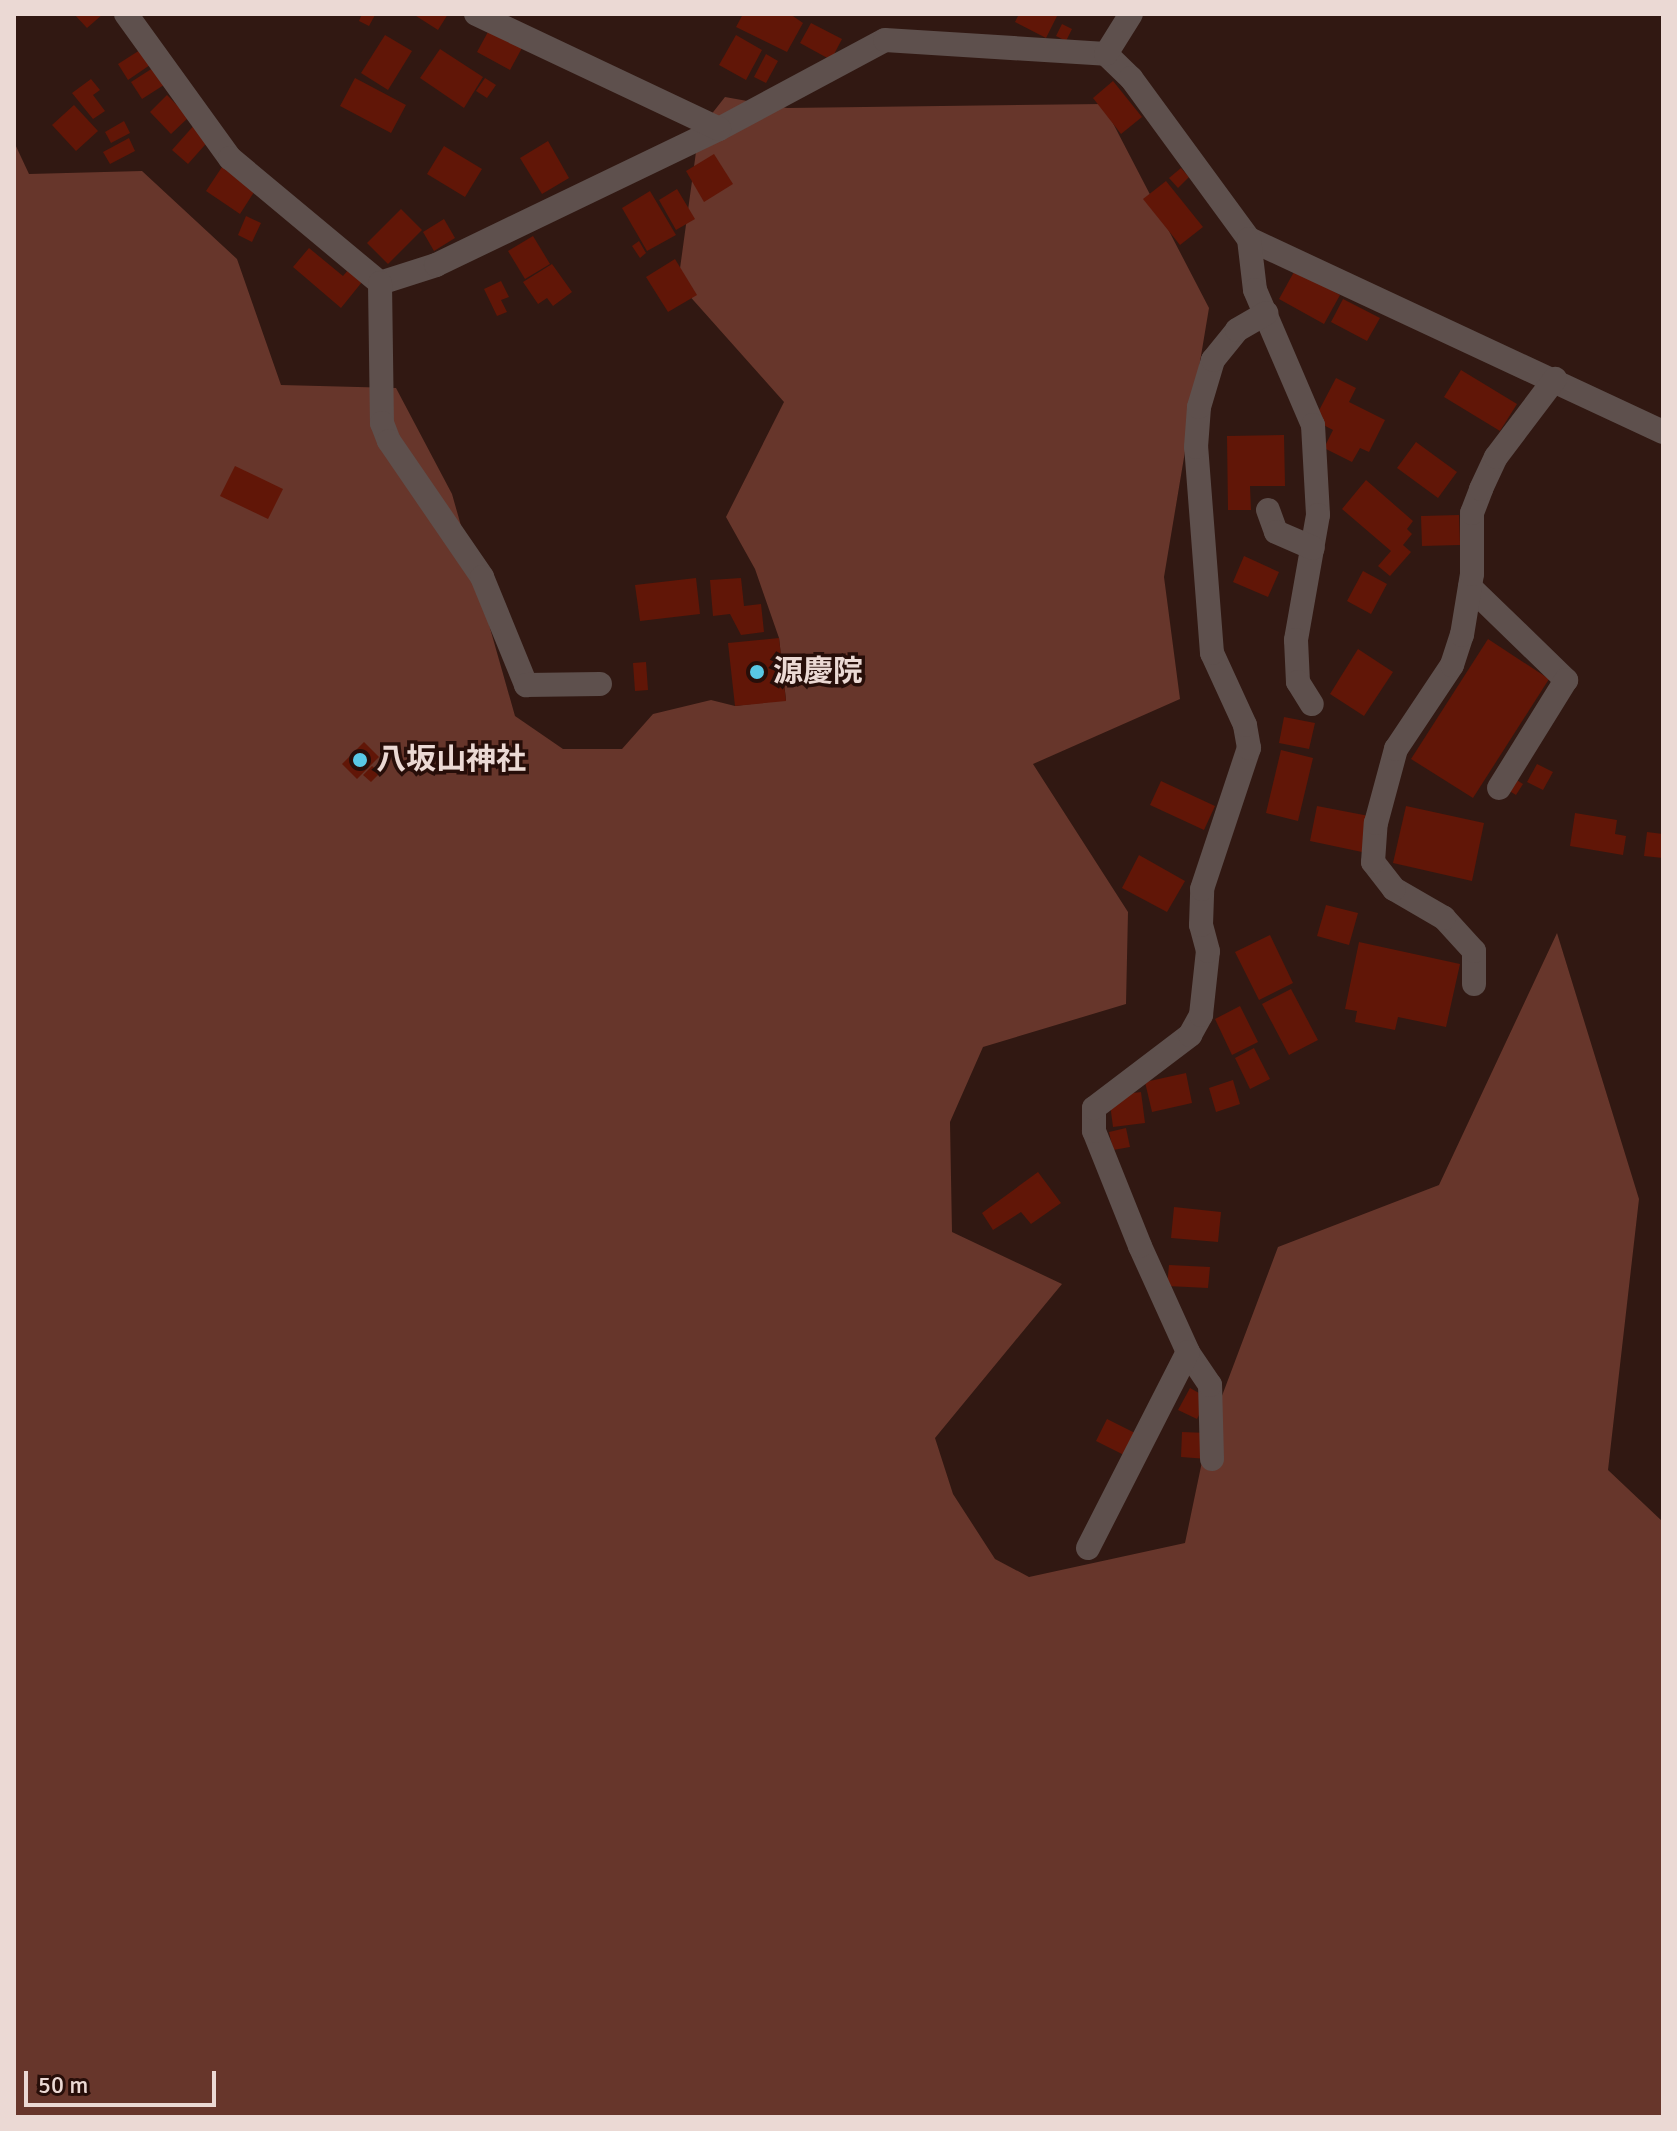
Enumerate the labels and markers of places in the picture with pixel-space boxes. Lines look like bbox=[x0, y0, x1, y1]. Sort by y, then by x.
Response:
place label: 源慶院 bbox=[773, 654, 863, 690]
marker: 源慶院 bbox=[748, 663, 766, 681]
place label: 八坂山神社 bbox=[376, 742, 526, 778]
marker: 八坂山神社 bbox=[351, 751, 369, 769]

